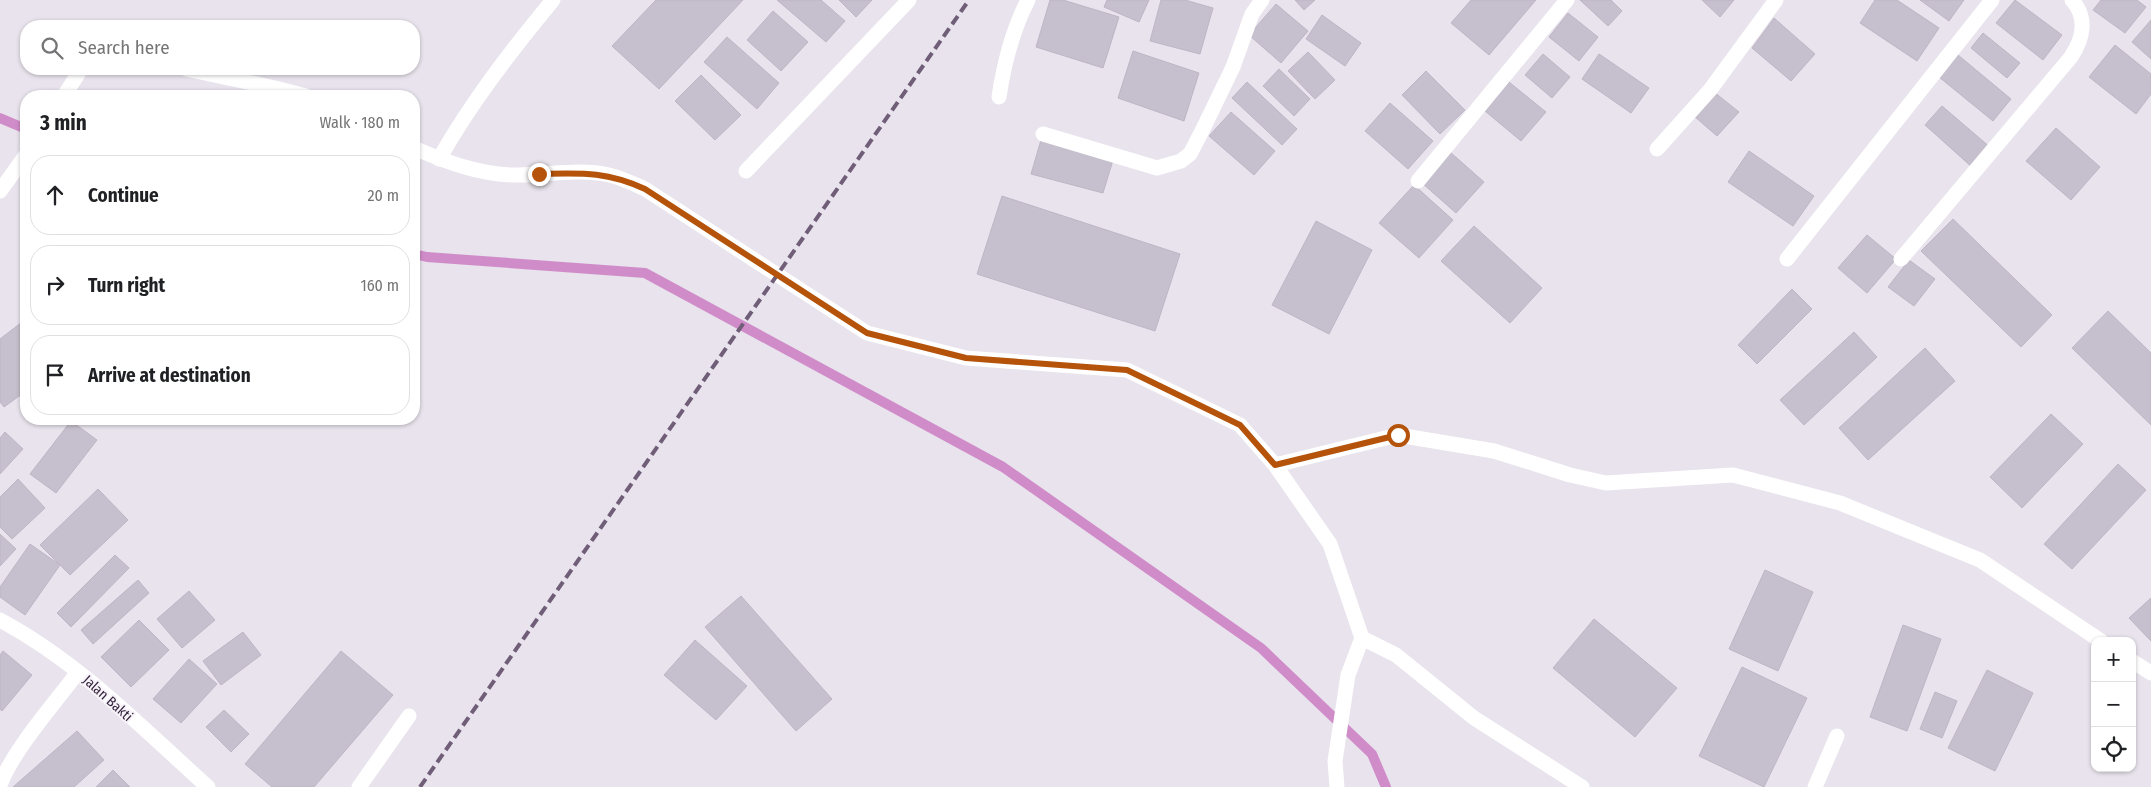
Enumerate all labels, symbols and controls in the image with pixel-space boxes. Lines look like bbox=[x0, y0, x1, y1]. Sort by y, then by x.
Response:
search box bbox=[20, 20, 420, 75]
icon: search bbox=[38, 34, 66, 62]
text: Search here bbox=[78, 36, 170, 59]
text: 3 min bbox=[40, 110, 87, 136]
text: Walk · 180 m bbox=[320, 113, 400, 132]
route end bbox=[528, 163, 551, 186]
icon: ahead bbox=[41, 181, 69, 209]
text: Continue bbox=[88, 184, 159, 207]
text: 20 m bbox=[368, 186, 399, 205]
icon: right bbox=[41, 271, 69, 299]
text: Turn right bbox=[88, 274, 165, 297]
text: 160 m bbox=[360, 276, 399, 295]
icon: arrive bbox=[41, 361, 69, 389]
text: Arrive at destination bbox=[88, 364, 251, 387]
route start bbox=[1387, 424, 1410, 447]
map controls bbox=[2091, 637, 2136, 772]
button: + bbox=[2091, 637, 2136, 682]
street label: Jalan Bakti bbox=[79, 672, 136, 725]
button: − bbox=[2091, 682, 2136, 727]
button: locate bbox=[2091, 727, 2136, 772]

